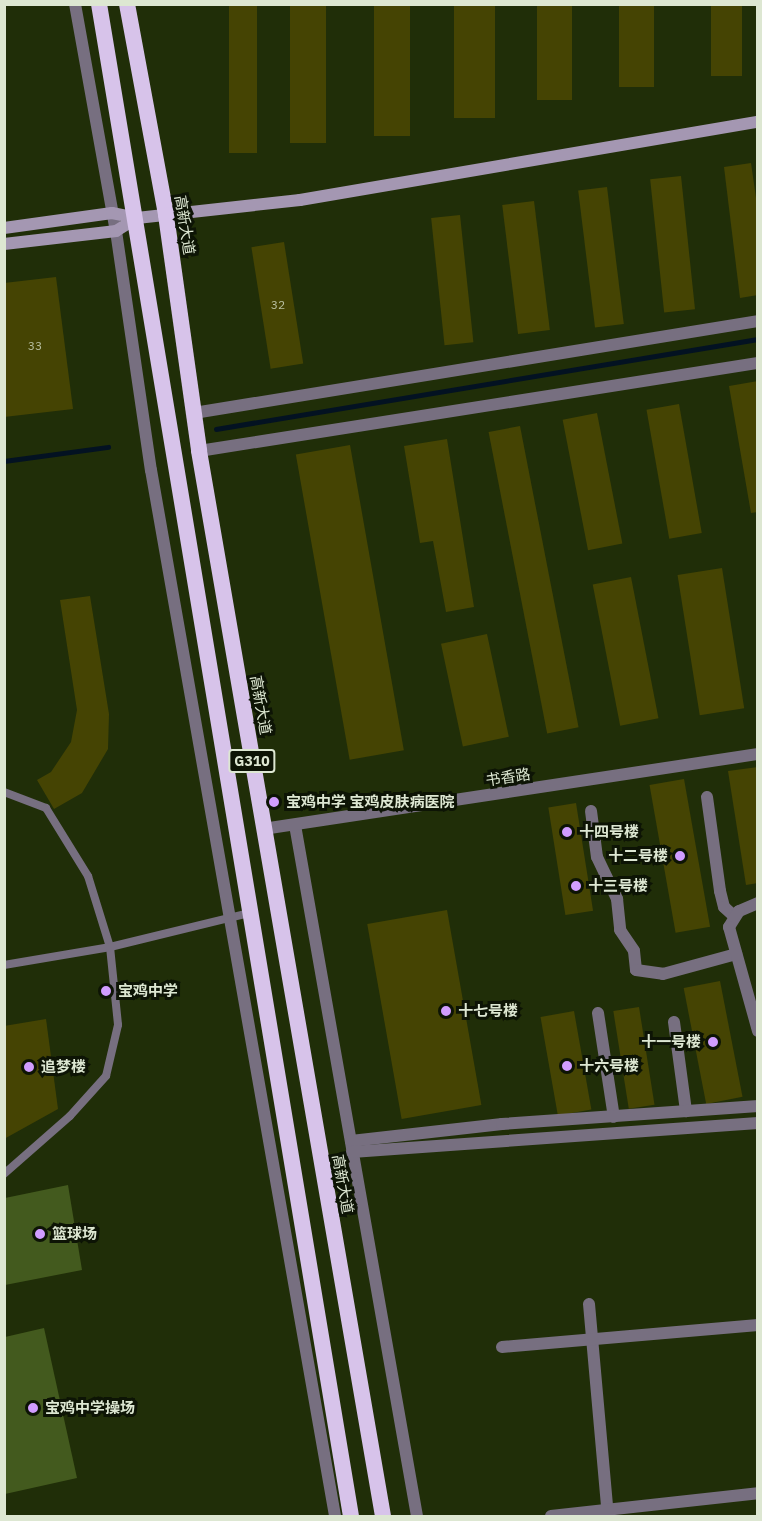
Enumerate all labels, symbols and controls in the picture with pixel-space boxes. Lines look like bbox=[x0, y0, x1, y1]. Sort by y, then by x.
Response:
street label: 高新大道 bbox=[171, 194, 199, 256]
house number: 32 bbox=[271, 298, 285, 312]
house number: 33 bbox=[28, 339, 42, 353]
street label: 高新大道 bbox=[247, 674, 275, 736]
road number: G310 bbox=[228, 750, 276, 772]
street label: 书香路 bbox=[484, 765, 532, 789]
place label: 宝鸡中学 宝鸡皮肤病医院 bbox=[286, 793, 455, 811]
marker: 宝鸡中学 宝鸡皮肤病医院 bbox=[267, 795, 281, 809]
place label: 十四号楼 bbox=[579, 823, 639, 841]
marker: 十四号楼 bbox=[560, 825, 574, 839]
place label: 十二号楼 bbox=[608, 847, 668, 865]
marker: 十二号楼 bbox=[673, 849, 687, 863]
place label: 十三号楼 bbox=[588, 877, 648, 895]
marker: 十三号楼 bbox=[569, 879, 583, 893]
place label: 宝鸡中学 bbox=[118, 982, 178, 1000]
marker: 宝鸡中学 bbox=[99, 984, 113, 998]
place label: 十七号楼 bbox=[458, 1002, 518, 1020]
marker: 十七号楼 bbox=[439, 1004, 453, 1018]
place label: 十一号楼 bbox=[641, 1033, 701, 1051]
marker: 十一号楼 bbox=[706, 1035, 720, 1049]
place label: 十六号楼 bbox=[579, 1057, 639, 1075]
place label: 追梦楼 bbox=[41, 1058, 86, 1076]
marker: 十六号楼 bbox=[560, 1059, 574, 1073]
marker: 追梦楼 bbox=[22, 1060, 36, 1074]
street label: 高新大道 bbox=[329, 1153, 357, 1215]
place label: 篮球场 bbox=[52, 1225, 97, 1243]
marker: 篮球场 bbox=[33, 1227, 47, 1241]
place label: 宝鸡中学操场 bbox=[45, 1399, 135, 1417]
marker: 宝鸡中学操场 bbox=[26, 1401, 40, 1415]

